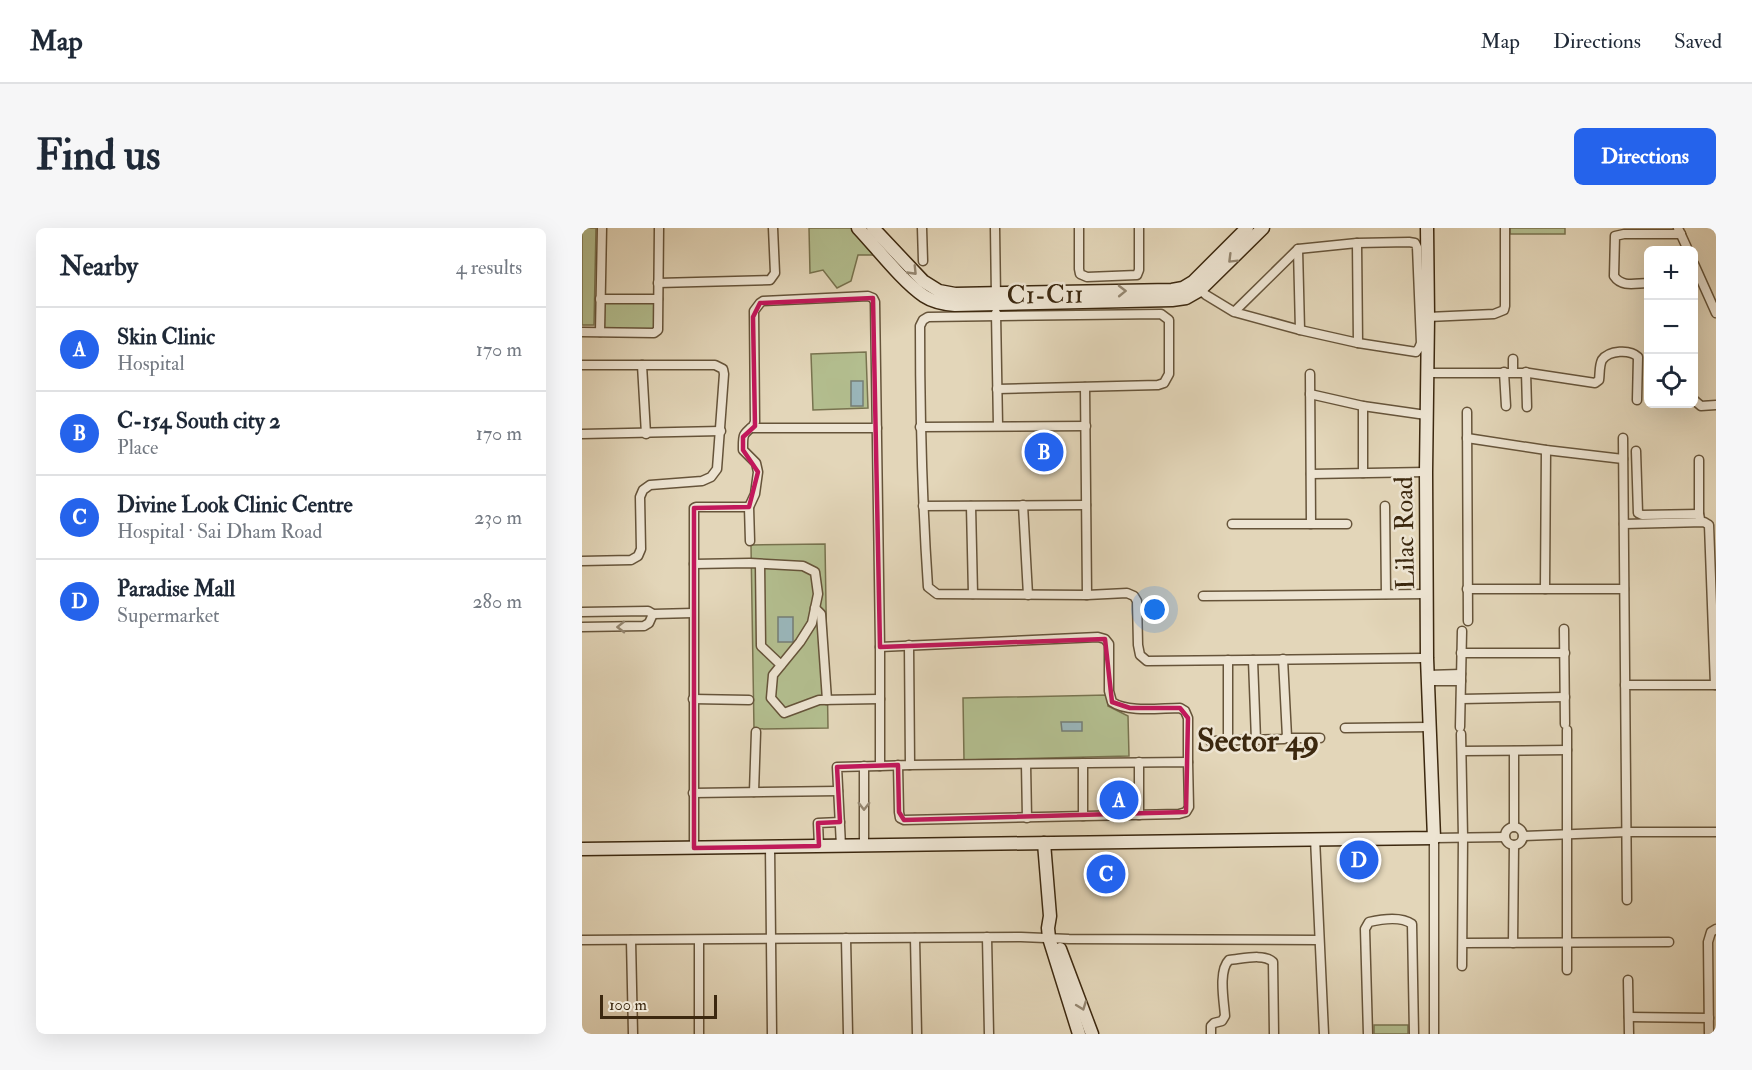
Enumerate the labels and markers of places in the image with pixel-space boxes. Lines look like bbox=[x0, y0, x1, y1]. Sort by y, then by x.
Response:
pin: B bbox=[1024, 430, 1064, 474]
pin: A bbox=[1100, 778, 1138, 822]
pin: D bbox=[1340, 838, 1378, 882]
pin: C bbox=[1086, 852, 1126, 896]

